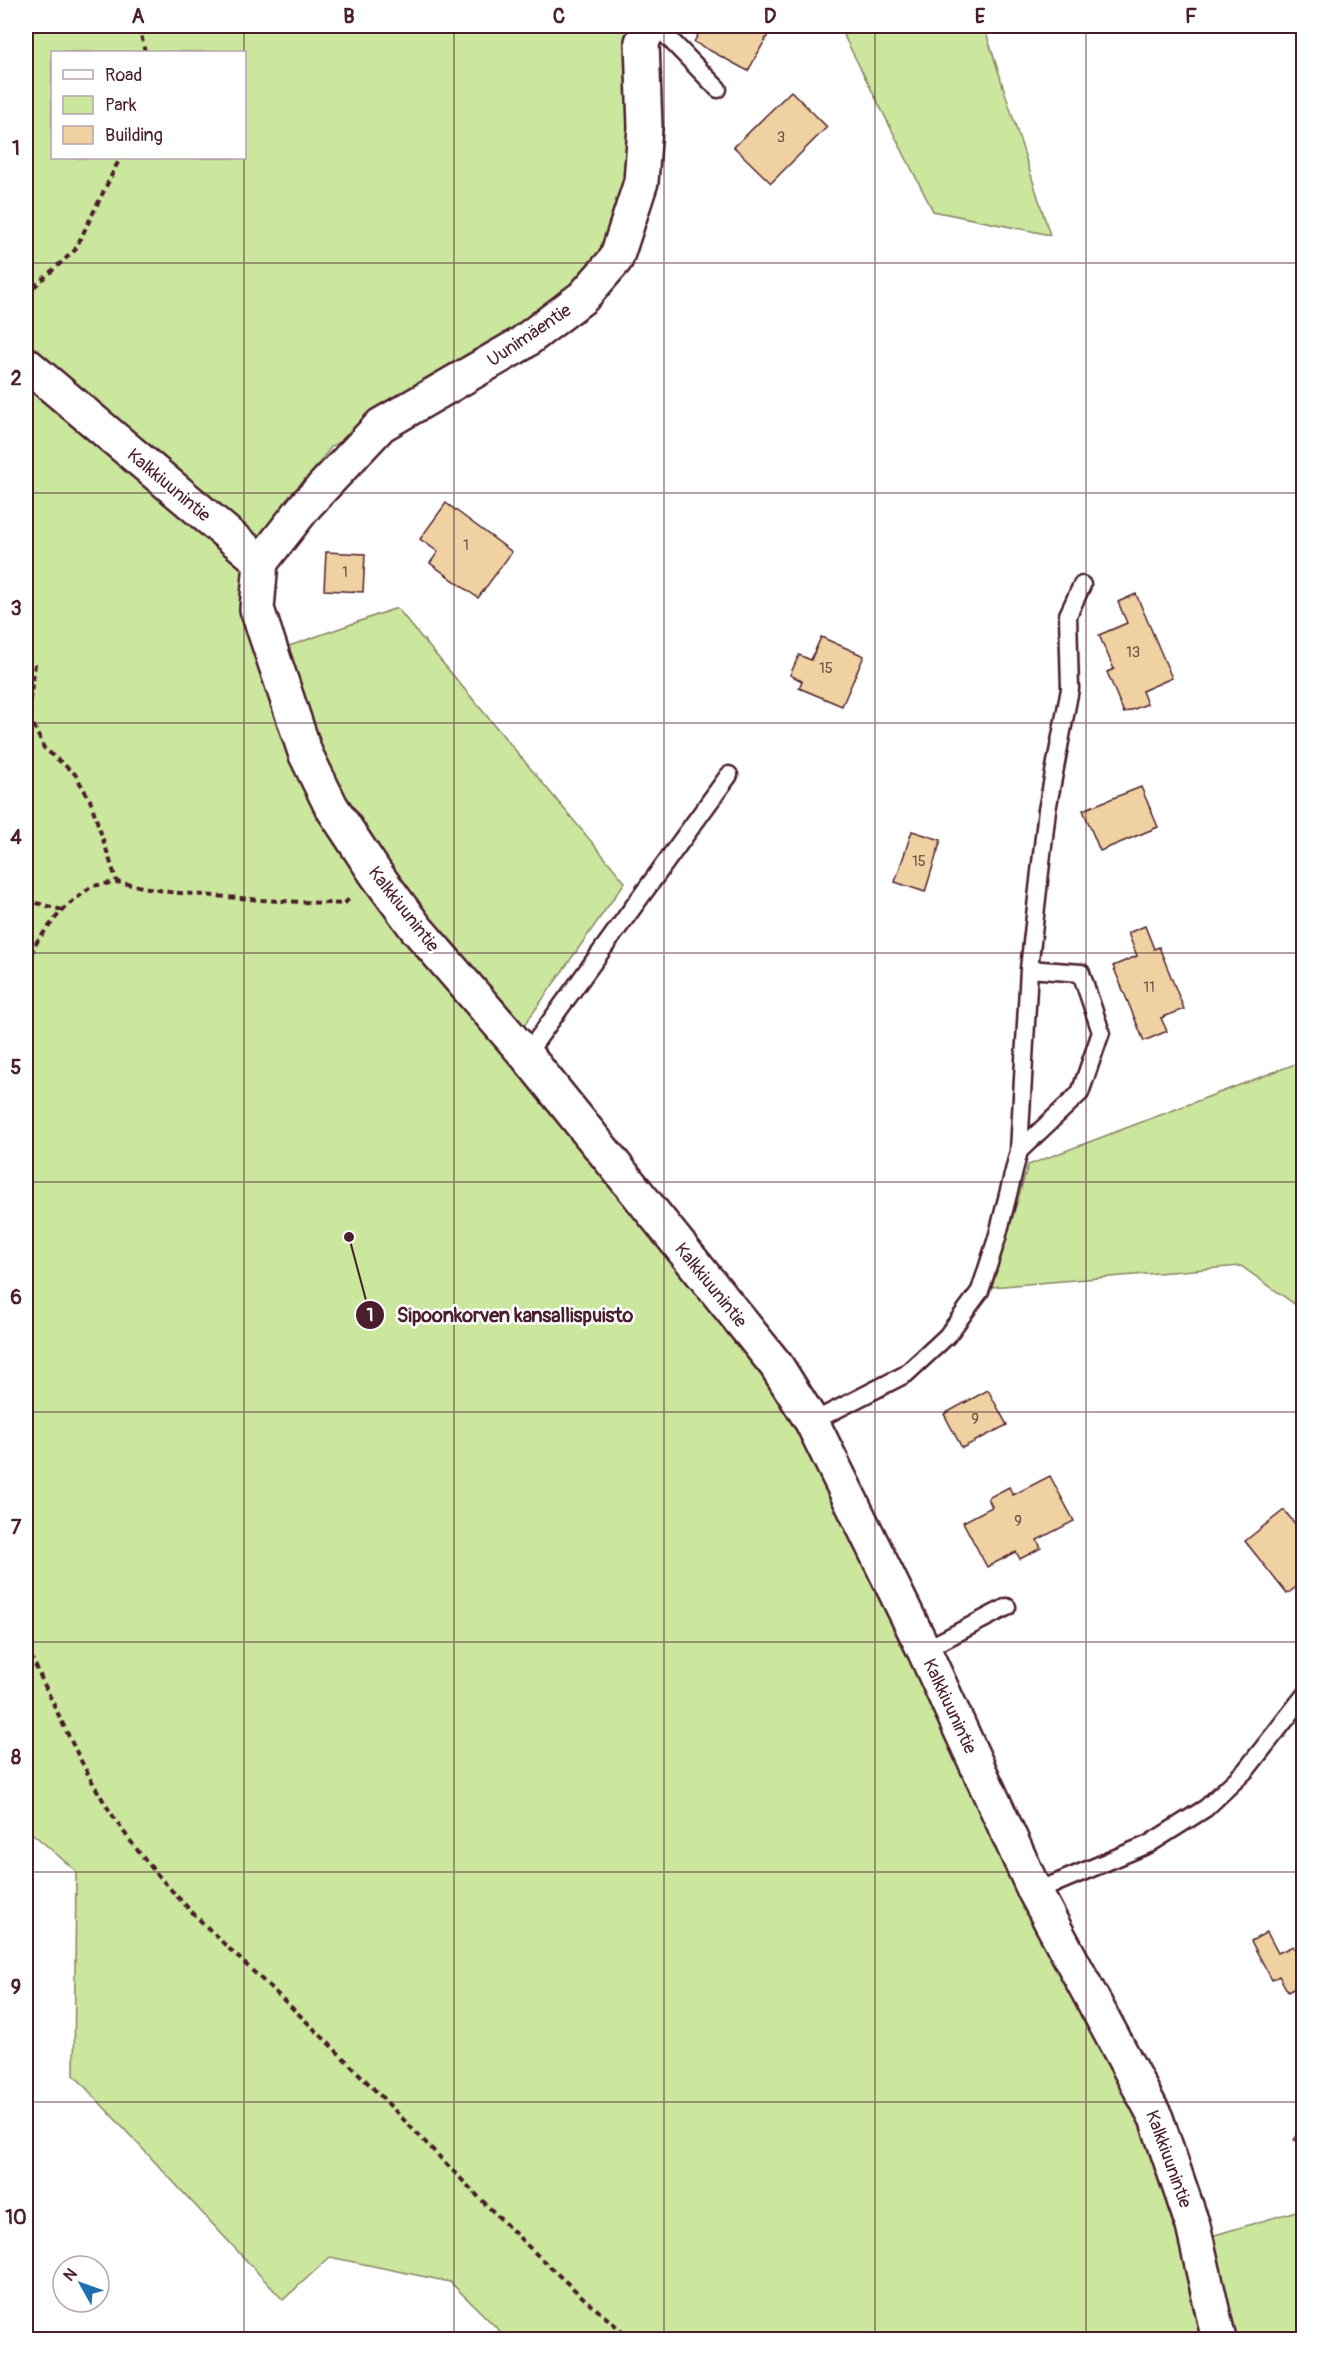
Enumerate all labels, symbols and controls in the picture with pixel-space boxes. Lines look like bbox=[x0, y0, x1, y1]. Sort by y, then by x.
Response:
text: A bbox=[132, 4, 145, 29]
text: B bbox=[343, 4, 355, 29]
text: C bbox=[553, 4, 565, 29]
text: D bbox=[764, 4, 777, 29]
text: E bbox=[975, 4, 986, 29]
text: F bbox=[1185, 4, 1197, 29]
legend bbox=[51, 51, 246, 159]
text: Road bbox=[105, 64, 142, 87]
text: Park bbox=[105, 94, 137, 117]
text: Building bbox=[105, 124, 163, 147]
house number: 3 bbox=[777, 128, 785, 147]
text: 1 bbox=[12, 136, 20, 161]
street label: Uunimäentie bbox=[483, 299, 576, 372]
text: 2 bbox=[10, 366, 22, 391]
street label: Kalkkiuunintie bbox=[122, 444, 215, 527]
house number: 1 bbox=[463, 536, 469, 555]
house number: 1 bbox=[342, 563, 348, 582]
text: 3 bbox=[10, 596, 22, 621]
house number: 13 bbox=[1126, 643, 1140, 662]
house number: 15 bbox=[819, 659, 833, 678]
text: 4 bbox=[10, 825, 22, 850]
house number: 15 bbox=[912, 852, 926, 871]
street label: Kalkkiuunintie bbox=[363, 862, 444, 957]
house number: 11 bbox=[1143, 978, 1155, 997]
text: 5 bbox=[11, 1055, 22, 1080]
street label: Kalkkiuunintie bbox=[669, 1238, 752, 1332]
text: 6 bbox=[10, 1285, 22, 1310]
callout: Sipoonkorven kansallispuisto bbox=[355, 1296, 646, 1334]
text: Sipoonkorven kansallispuisto bbox=[397, 1303, 634, 1328]
text: 1 bbox=[366, 1304, 374, 1327]
house number: 9 bbox=[971, 1410, 979, 1429]
house number: 9 bbox=[1014, 1512, 1022, 1531]
text: 7 bbox=[11, 1515, 22, 1540]
street label: Kalkkiuunintie bbox=[917, 1655, 982, 1758]
text: 8 bbox=[11, 1745, 21, 1770]
text: 9 bbox=[11, 1975, 21, 2000]
street label: Kalkkiuunintie bbox=[1140, 2107, 1197, 2211]
text: 10 bbox=[5, 2205, 27, 2230]
north arrow bbox=[51, 2254, 111, 2314]
text: N bbox=[59, 2264, 82, 2286]

